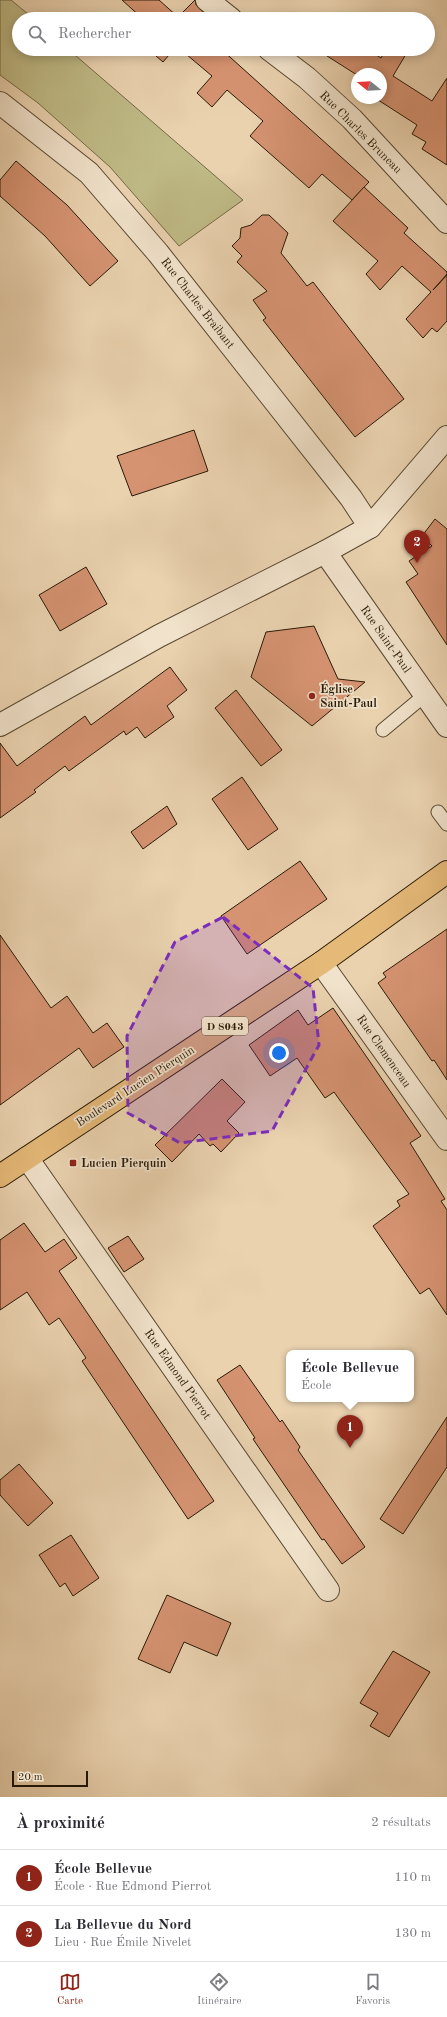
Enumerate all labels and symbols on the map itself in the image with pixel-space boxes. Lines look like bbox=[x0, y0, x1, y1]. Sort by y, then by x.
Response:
north arrow bbox=[351, 68, 387, 104]
street label: Rue Charles Bruneau bbox=[317, 89, 404, 176]
street label: Rue Charles Braibant bbox=[158, 256, 236, 351]
pin: 2 bbox=[404, 530, 430, 563]
street label: Rue Saint-Paul bbox=[358, 604, 413, 675]
place label: Église Saint-Paul bbox=[320, 681, 377, 710]
marker: Église Saint-Paul bbox=[307, 691, 317, 701]
street label: Rue Clemenceau bbox=[354, 1013, 413, 1090]
road number: D 8043 bbox=[202, 1017, 248, 1035]
your location bbox=[269, 1043, 289, 1063]
street label: Boulevard Lucien Pierquin bbox=[74, 1044, 197, 1129]
marker: Lucien Pierquin bbox=[68, 1158, 78, 1168]
place label: Lucien Pierquin bbox=[81, 1158, 167, 1170]
street label: Rue Edmond Pierrot bbox=[142, 1327, 213, 1422]
pin: 1 bbox=[337, 1415, 363, 1448]
scale bar bbox=[12, 1769, 88, 1788]

